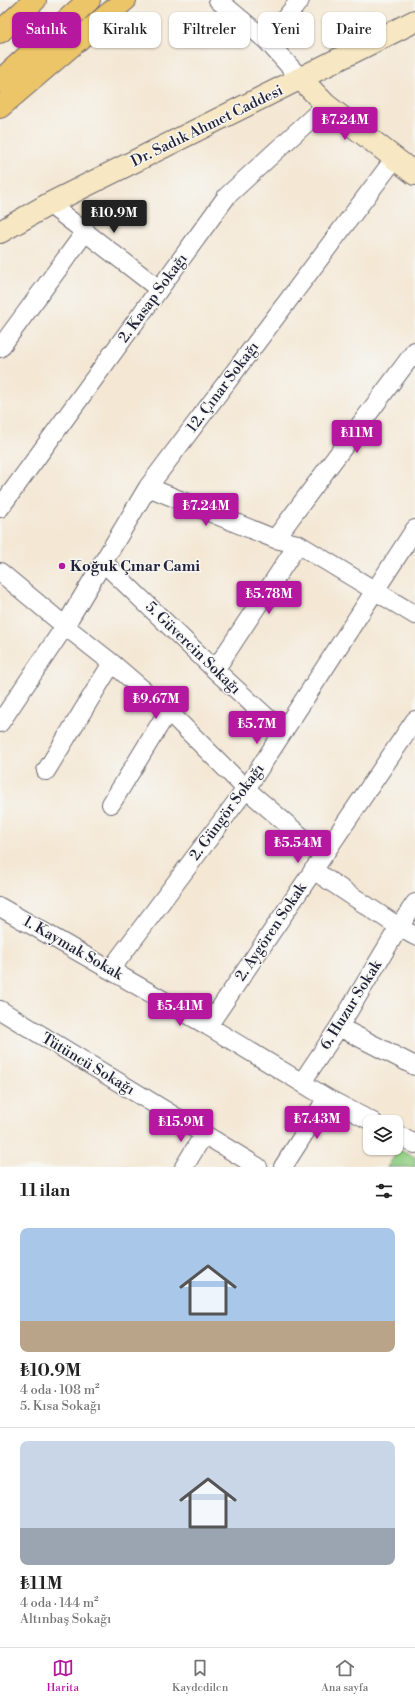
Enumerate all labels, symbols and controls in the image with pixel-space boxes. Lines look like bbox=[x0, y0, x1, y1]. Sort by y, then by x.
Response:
chip: Satılık bbox=[12, 12, 81, 48]
chip: Kiralık bbox=[89, 12, 161, 48]
chip: Filtreler bbox=[169, 12, 250, 48]
chip: Yeni bbox=[258, 12, 314, 48]
chip: Daire bbox=[322, 12, 386, 48]
street label: Dr. Sadık Ahmet Caddesi bbox=[128, 81, 286, 171]
pin: ₺7.24M bbox=[312, 107, 378, 141]
text: ₺7.24M bbox=[321, 112, 369, 128]
pin: ₺10.9M bbox=[81, 200, 147, 234]
text: ₺10.9M bbox=[91, 205, 137, 221]
street label: 2. Kasap Sokağı bbox=[114, 250, 192, 346]
street label: 12. Çınar Sokağı bbox=[183, 338, 263, 436]
pin: ₺11M bbox=[333, 420, 381, 454]
text: ₺11M bbox=[341, 425, 373, 441]
pin: ₺7.24M bbox=[173, 493, 239, 527]
text: ₺7.24M bbox=[182, 498, 230, 514]
place label: Koğuk Çınar Cami bbox=[70, 557, 200, 576]
marker: Koğuk Çınar Cami bbox=[57, 561, 67, 571]
pin: ₺5.78M bbox=[236, 581, 302, 615]
text: ₺5.78M bbox=[246, 586, 292, 602]
street label: 5. Güvercin Sokağı bbox=[141, 598, 245, 699]
pin: ₺9.67M bbox=[123, 686, 189, 720]
text: ₺9.67M bbox=[133, 691, 179, 707]
pin: ₺5.7M bbox=[229, 711, 285, 745]
text: ₺5.7M bbox=[238, 716, 276, 732]
street label: 2. Güngör Sokağı bbox=[186, 760, 269, 864]
pin: ₺5.54M bbox=[265, 830, 331, 864]
text: ₺5.54M bbox=[274, 835, 322, 851]
street label: 2. Aygören Sokak bbox=[231, 878, 312, 985]
street label: 1. Kaymak Sokak bbox=[20, 912, 127, 985]
street label: 6. Huzur Sokak bbox=[316, 956, 387, 1053]
pin: ₺5.41M bbox=[147, 993, 213, 1027]
text: ₺5.41M bbox=[157, 998, 203, 1014]
street label: Tütüncü Sokağı bbox=[38, 1029, 138, 1099]
pin: ₺7.43M bbox=[284, 1106, 350, 1140]
pin: ₺15.9M bbox=[148, 1109, 214, 1143]
text: ₺7.43M bbox=[294, 1111, 340, 1127]
text: ₺15.9M bbox=[158, 1114, 204, 1130]
map controls bbox=[363, 1115, 403, 1155]
button: layers bbox=[363, 1115, 403, 1155]
text: 11 ilan bbox=[20, 1180, 70, 1202]
icon: filters bbox=[373, 1180, 395, 1202]
icon: home bbox=[172, 1254, 244, 1326]
text: ₺10.9M bbox=[20, 1360, 81, 1382]
text: 4 oda · 108 m² bbox=[20, 1382, 100, 1398]
text: 5. Kısa Sokağı bbox=[20, 1398, 101, 1414]
icon: home bbox=[172, 1467, 244, 1539]
text: ₺11M bbox=[20, 1573, 62, 1595]
text: 4 oda · 144 m² bbox=[20, 1595, 99, 1611]
text: Altınbaş Sokağı bbox=[20, 1611, 111, 1627]
tab: Harita bbox=[47, 1657, 79, 1695]
tab: Kaydedilen bbox=[172, 1657, 228, 1695]
tab: Ana sayfa bbox=[321, 1657, 368, 1695]

